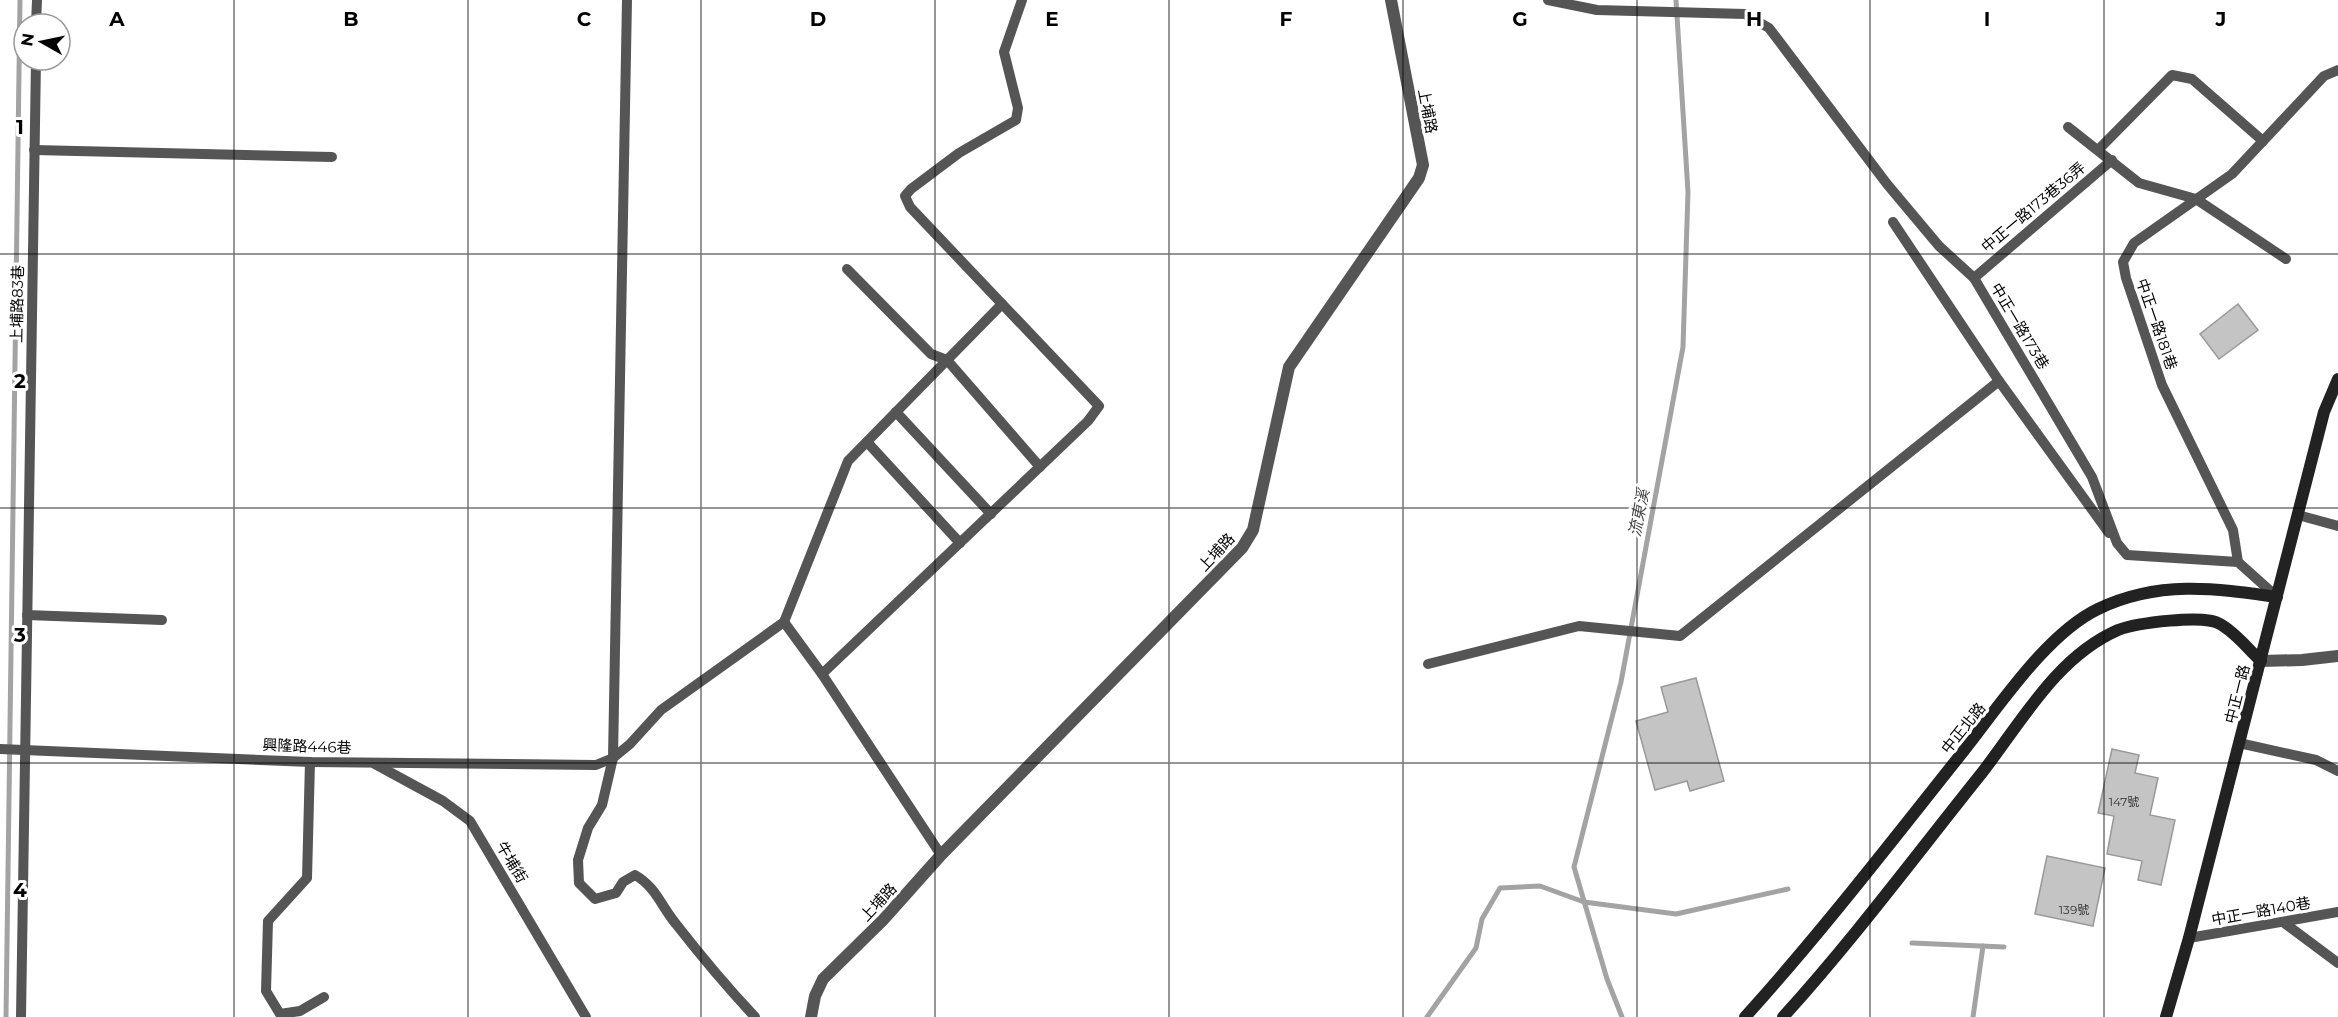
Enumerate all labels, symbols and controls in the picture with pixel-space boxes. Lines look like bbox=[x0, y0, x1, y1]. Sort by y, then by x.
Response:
text: A bbox=[108, 7, 125, 31]
text: B bbox=[343, 7, 359, 31]
text: C bbox=[577, 7, 592, 31]
text: D bbox=[810, 7, 826, 31]
text: E bbox=[1045, 7, 1059, 31]
text: F bbox=[1280, 7, 1293, 31]
text: G bbox=[1512, 7, 1528, 31]
text: H bbox=[1746, 7, 1762, 31]
text: I bbox=[1984, 7, 1990, 31]
text: J bbox=[2215, 7, 2226, 31]
north arrow bbox=[12, 12, 72, 72]
text: N bbox=[17, 32, 38, 48]
street label: 上埔路 bbox=[1414, 87, 1442, 135]
text: 1 bbox=[16, 115, 24, 139]
street label: 中正一路173巷36弄 bbox=[1977, 158, 2089, 256]
street label: 上埔路83巷 bbox=[7, 265, 27, 343]
street label: 中正一路181巷 bbox=[2132, 276, 2182, 372]
street label: 中正一路173巷 bbox=[1987, 279, 2053, 373]
text: 2 bbox=[14, 369, 26, 393]
water label: 流東溪 bbox=[1625, 486, 1653, 538]
street label: 上埔路 bbox=[1194, 529, 1238, 575]
text: 3 bbox=[13, 623, 26, 647]
street label: 中正一路 bbox=[2221, 663, 2253, 725]
street label: 中正北路 bbox=[1937, 699, 1989, 757]
street label: 興隆路446巷 bbox=[262, 735, 352, 757]
house number: 147號 bbox=[2109, 794, 2139, 809]
street label: 牛埔街 bbox=[492, 838, 532, 886]
text: 4 bbox=[13, 878, 27, 902]
street label: 上埔路 bbox=[856, 879, 900, 925]
street label: 中正一路140巷 bbox=[2210, 893, 2312, 929]
house number: 139號 bbox=[2059, 902, 2089, 917]

